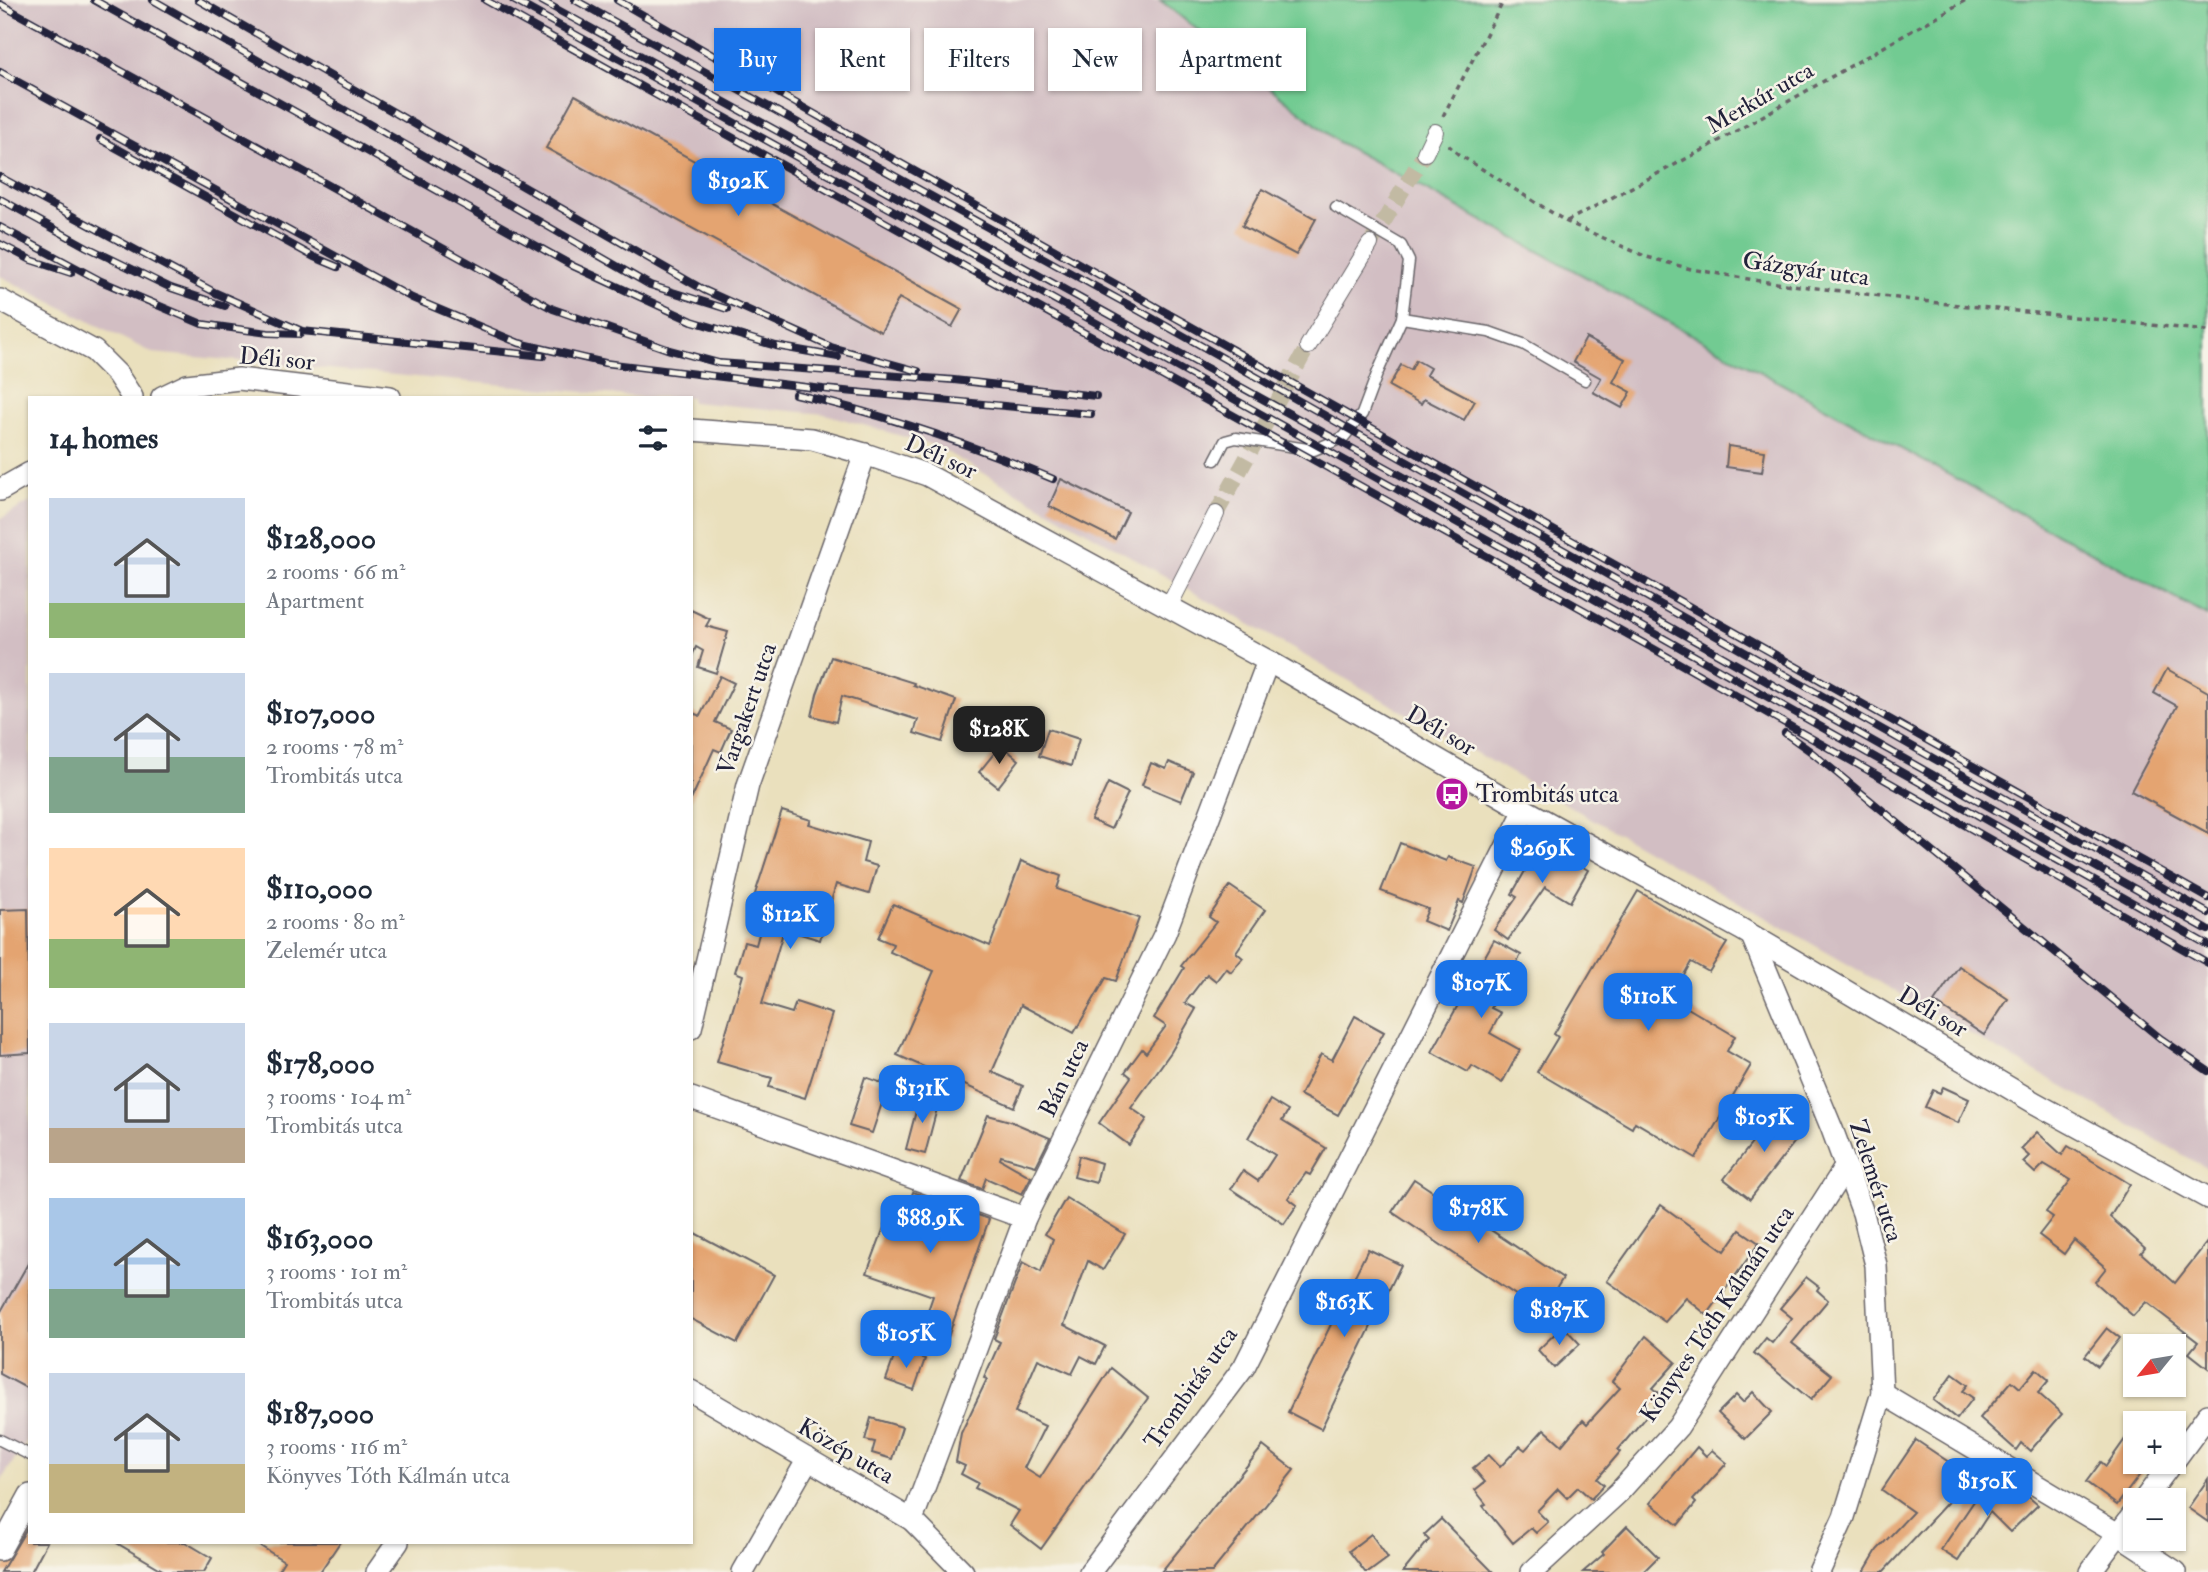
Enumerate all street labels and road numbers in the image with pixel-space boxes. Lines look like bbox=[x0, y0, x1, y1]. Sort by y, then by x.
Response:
street label: Merkúr utca bbox=[1701, 54, 1820, 141]
street label: Gázgyár utca bbox=[1741, 245, 1872, 293]
street label: Déli sor bbox=[238, 340, 316, 378]
street label: Déli sor bbox=[900, 427, 982, 487]
street label: Vargakert utca bbox=[710, 638, 784, 779]
street label: Déli sor bbox=[1400, 699, 1482, 763]
street label: Déli sor bbox=[1892, 979, 1974, 1045]
street label: Bán utca bbox=[1032, 1033, 1097, 1122]
street label: Zelemér utca bbox=[1842, 1116, 1911, 1247]
street label: Könyves Tóth Kálmán utca bbox=[1633, 1199, 1802, 1428]
street label: Trombitás utca bbox=[1137, 1320, 1245, 1455]
street label: Közép utca bbox=[792, 1411, 901, 1492]

